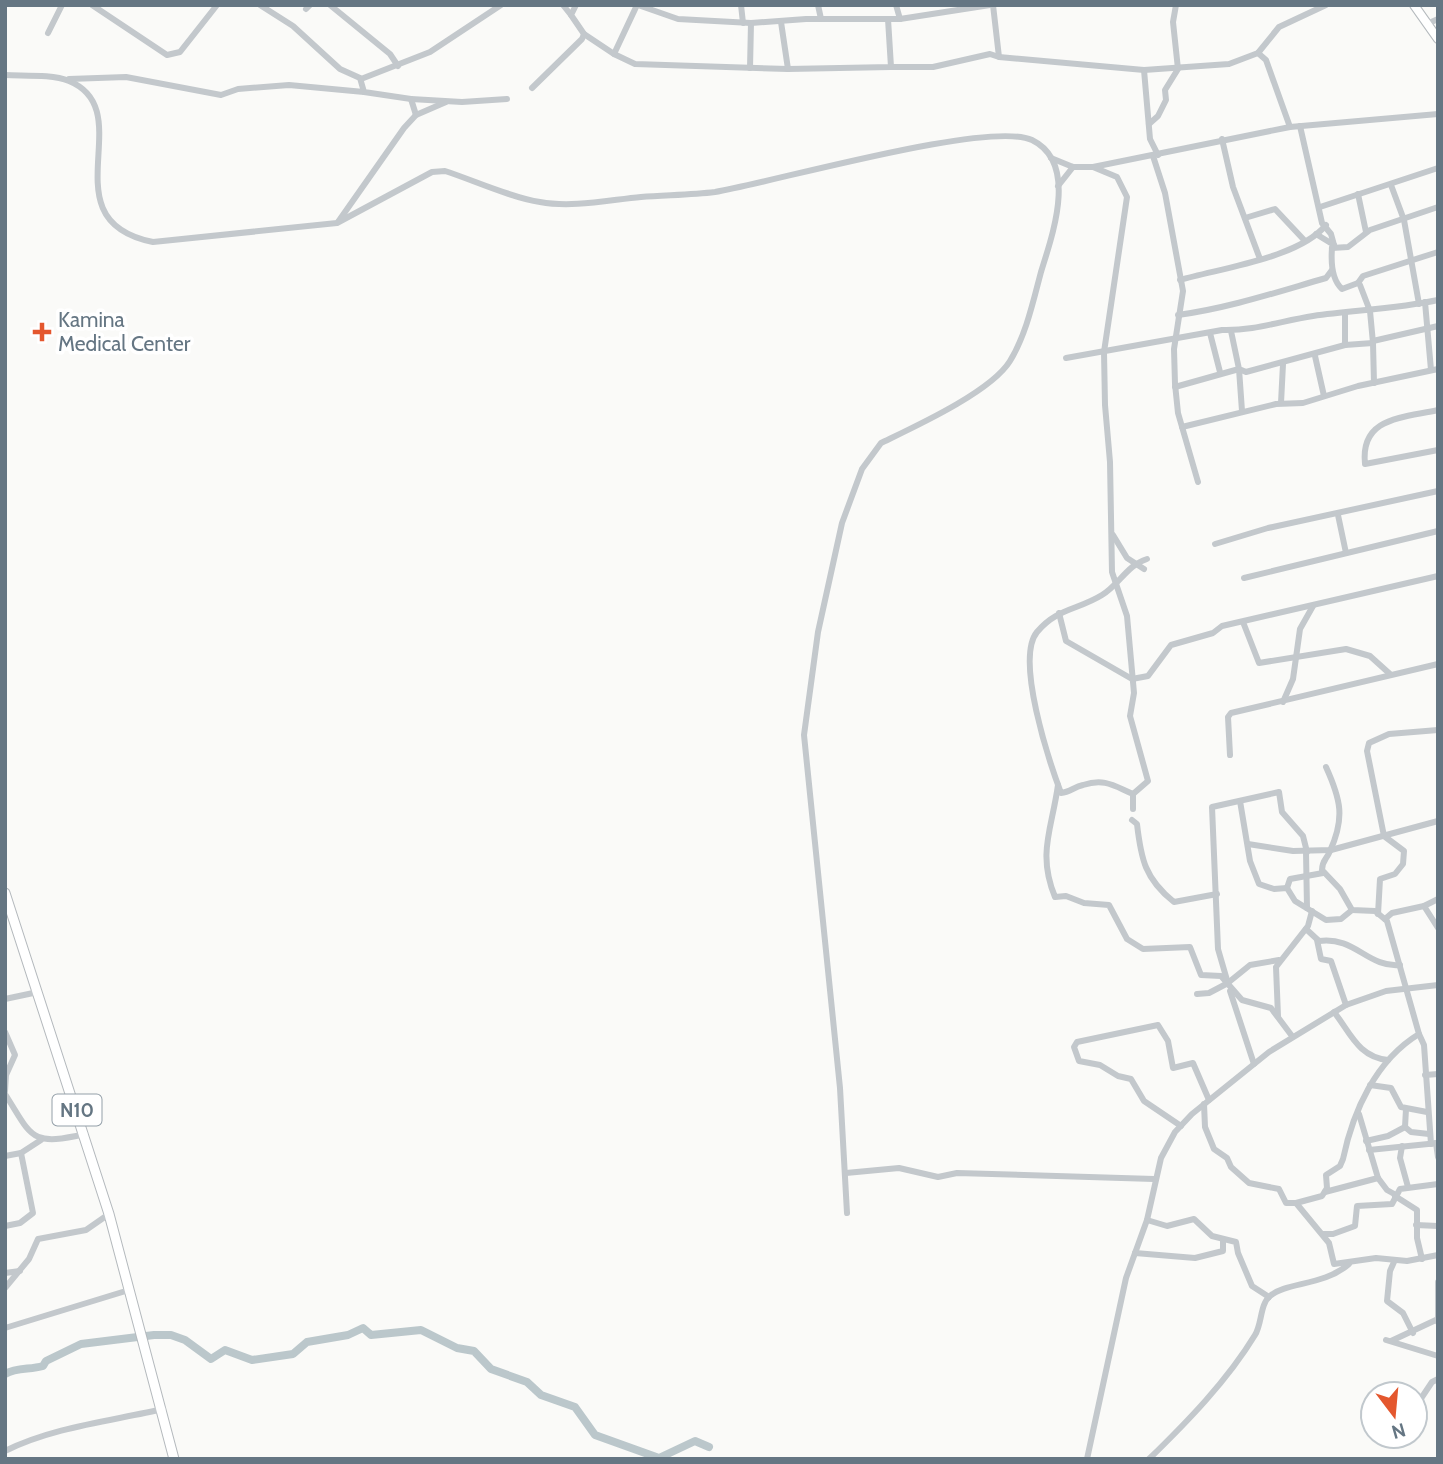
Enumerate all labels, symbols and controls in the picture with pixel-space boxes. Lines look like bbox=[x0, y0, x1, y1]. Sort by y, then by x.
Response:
place label: Kamina Medical Center bbox=[58, 307, 191, 356]
marker: Kamina Medical Center bbox=[32, 322, 52, 342]
road number: N10 bbox=[52, 1094, 102, 1126]
north arrow bbox=[1359, 1380, 1429, 1450]
text: N bbox=[1389, 1418, 1408, 1444]

